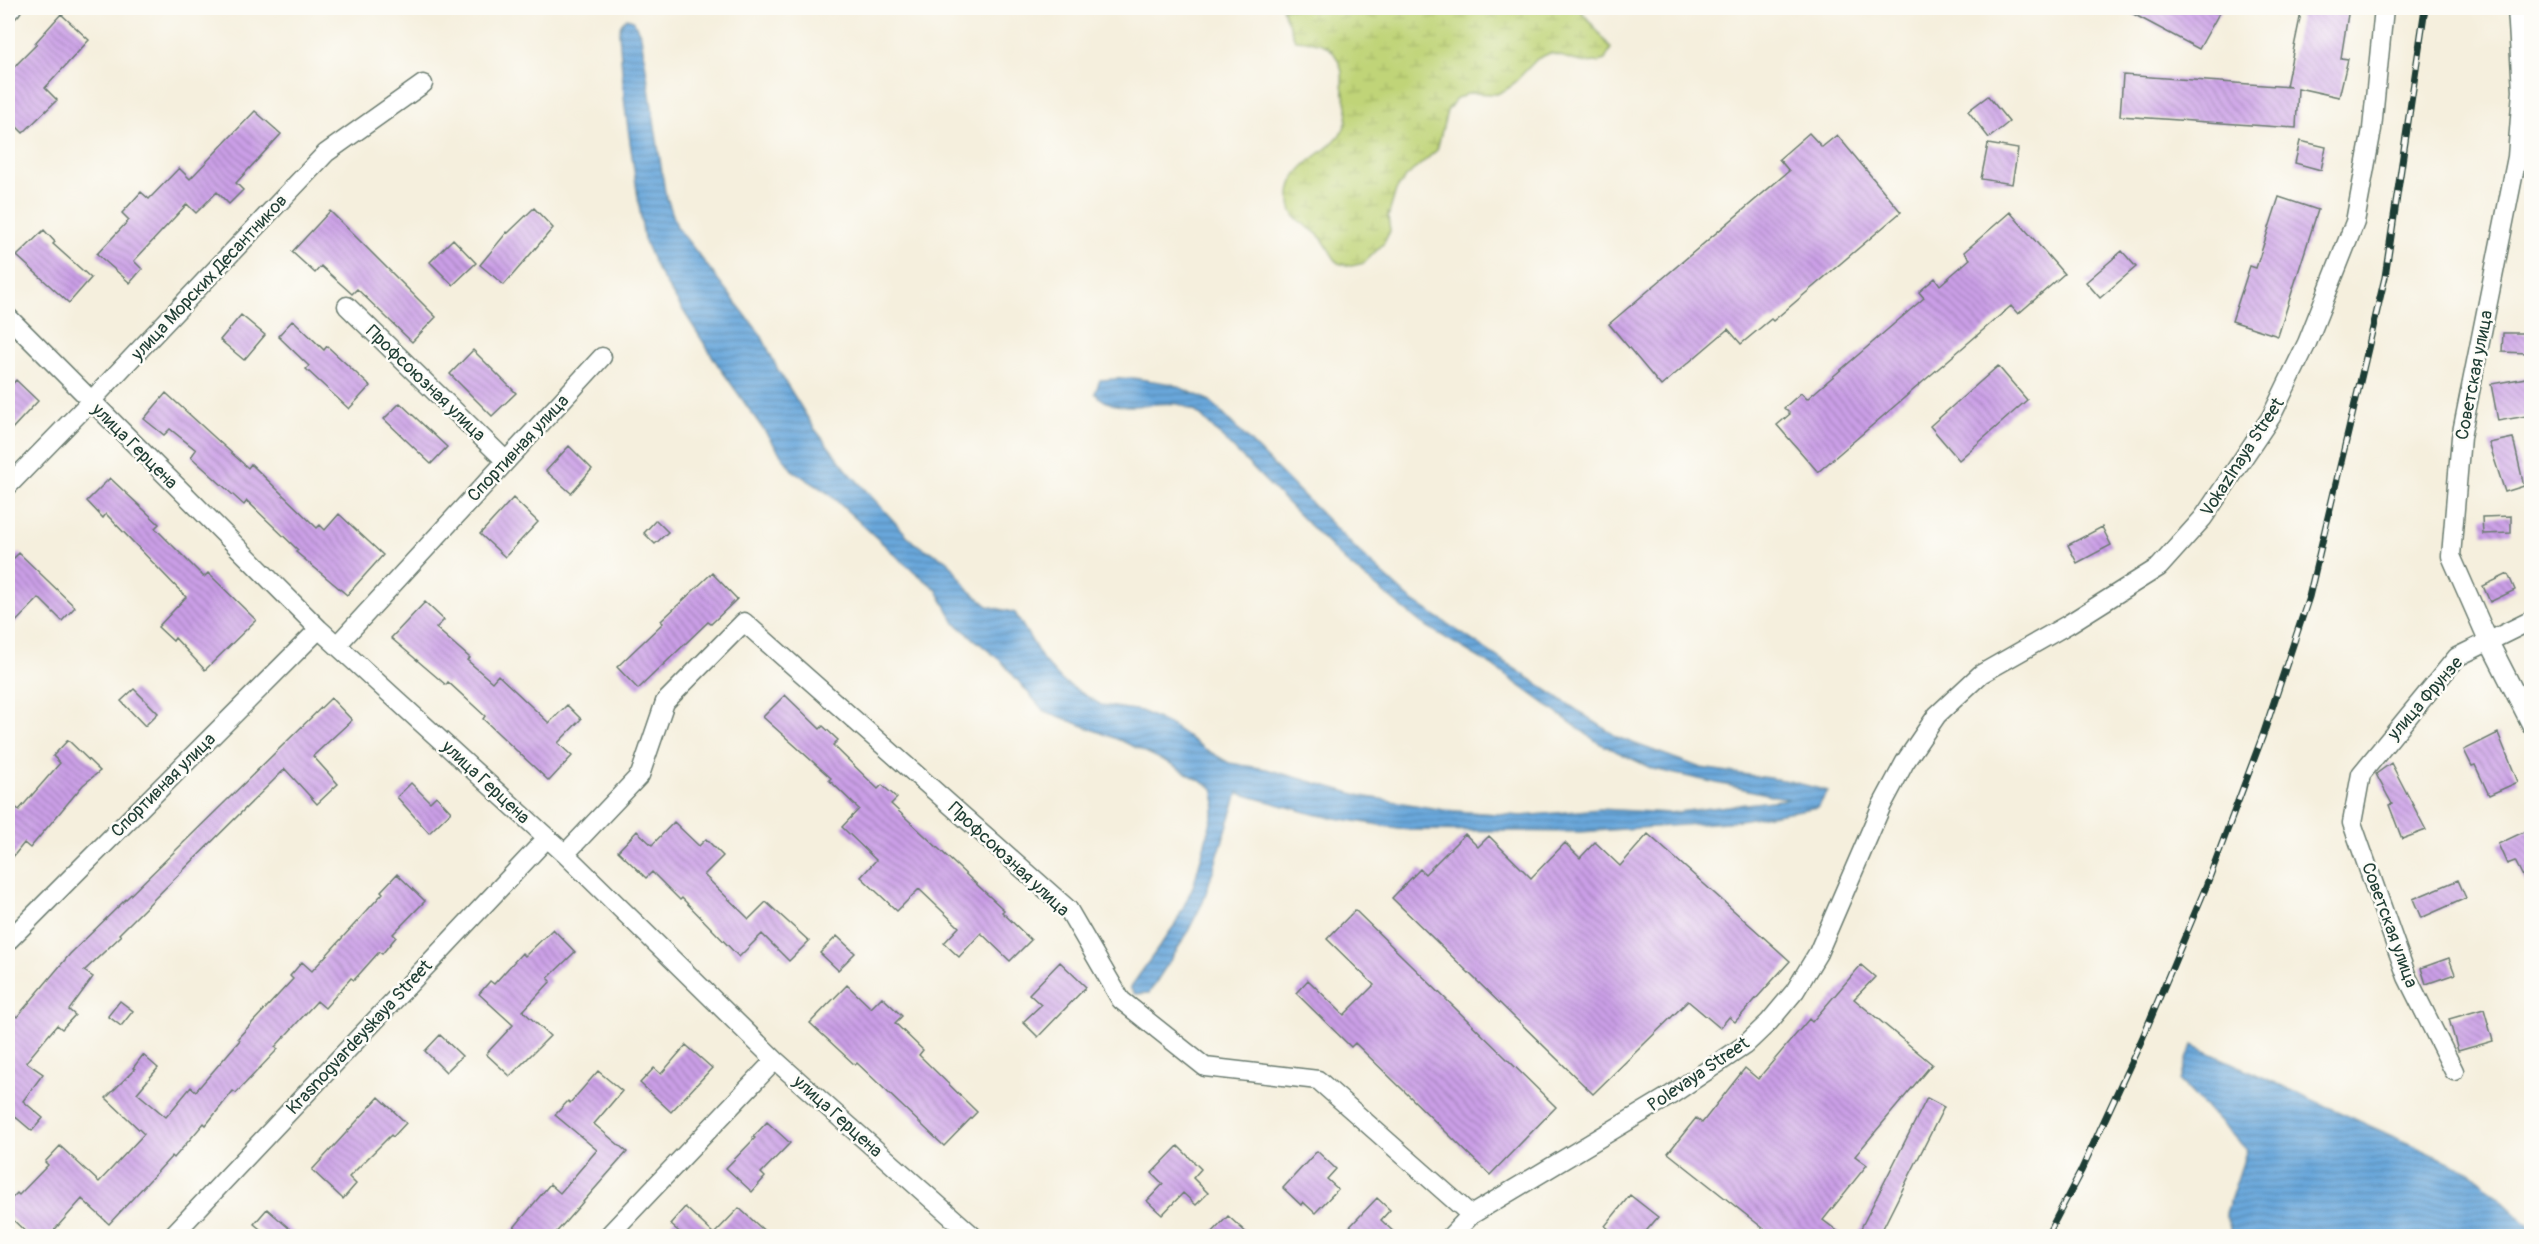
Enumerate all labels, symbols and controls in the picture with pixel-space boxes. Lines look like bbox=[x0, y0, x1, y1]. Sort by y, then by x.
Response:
street label: улица Морских Десантников bbox=[126, 189, 293, 366]
street label: Советская улица bbox=[2451, 308, 2498, 442]
street label: Профсоюзная улица bbox=[361, 320, 490, 446]
street label: Спортивная улица bbox=[463, 390, 574, 507]
street label: Vokazlnaya Street bbox=[2195, 393, 2290, 521]
street label: улица Герцена bbox=[86, 398, 182, 494]
street label: улица Фрунзе bbox=[2382, 652, 2468, 746]
street label: Спортивная улица bbox=[106, 728, 221, 843]
street label: улица Герцена bbox=[436, 735, 535, 829]
street label: Профсоюзная улица bbox=[943, 797, 1074, 922]
street label: Советская улица bbox=[2356, 859, 2423, 991]
street label: Krasnogvardeyskaya Street bbox=[281, 954, 438, 1120]
street label: Polevaya Street bbox=[1643, 1031, 1754, 1117]
street label: улица Герцена bbox=[788, 1070, 887, 1162]

